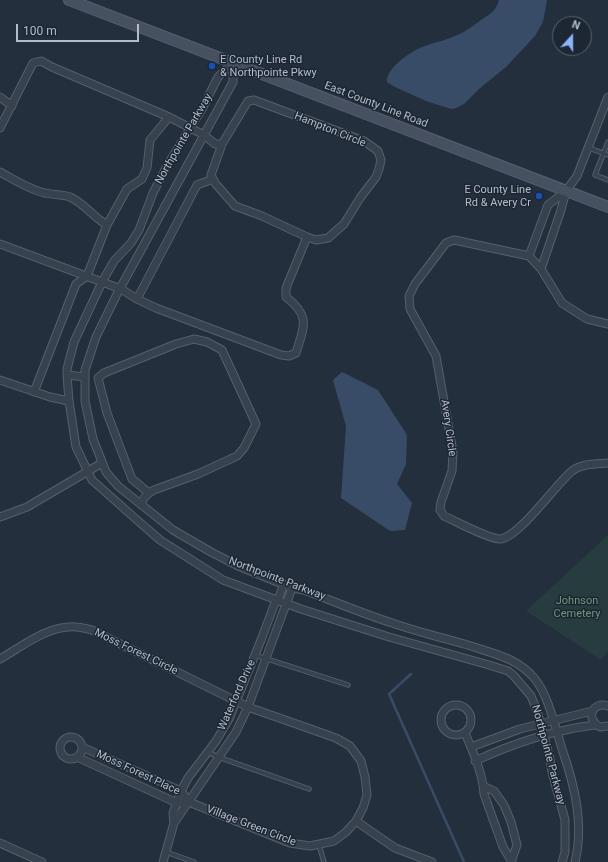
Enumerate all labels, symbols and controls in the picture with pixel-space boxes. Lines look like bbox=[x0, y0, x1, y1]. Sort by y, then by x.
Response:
scale bar bbox=[18, 16, 141, 42]
north arrow bbox=[552, 16, 592, 56]
text: N bbox=[570, 18, 582, 33]
text: 100 m bbox=[23, 24, 57, 38]
place label: E County Line Rd & Northpointe Pkwy bbox=[220, 53, 317, 79]
marker: E County Line Rd & Northpointe Pkwy bbox=[207, 61, 217, 71]
street label: East County Line Road bbox=[322, 79, 430, 131]
street label: Northpointe Parkway bbox=[153, 91, 215, 187]
street label: Hampton Circle bbox=[292, 110, 368, 150]
place label: E County Line Rd & Avery Cr bbox=[464, 183, 531, 209]
marker: E County Line Rd & Avery Cr bbox=[534, 191, 544, 201]
street label: Avery Circle bbox=[437, 399, 459, 457]
street label: Northpointe Parkway bbox=[227, 554, 327, 604]
park label: Johnson Cemetery bbox=[554, 594, 600, 620]
street label: Moss Forest Circle bbox=[92, 626, 180, 678]
street label: Waterford Drive bbox=[215, 658, 259, 732]
street label: Northpointe Parkway bbox=[528, 704, 568, 806]
street label: Moss Forest Place bbox=[94, 748, 182, 798]
street label: Village Green Circle bbox=[204, 803, 298, 849]

